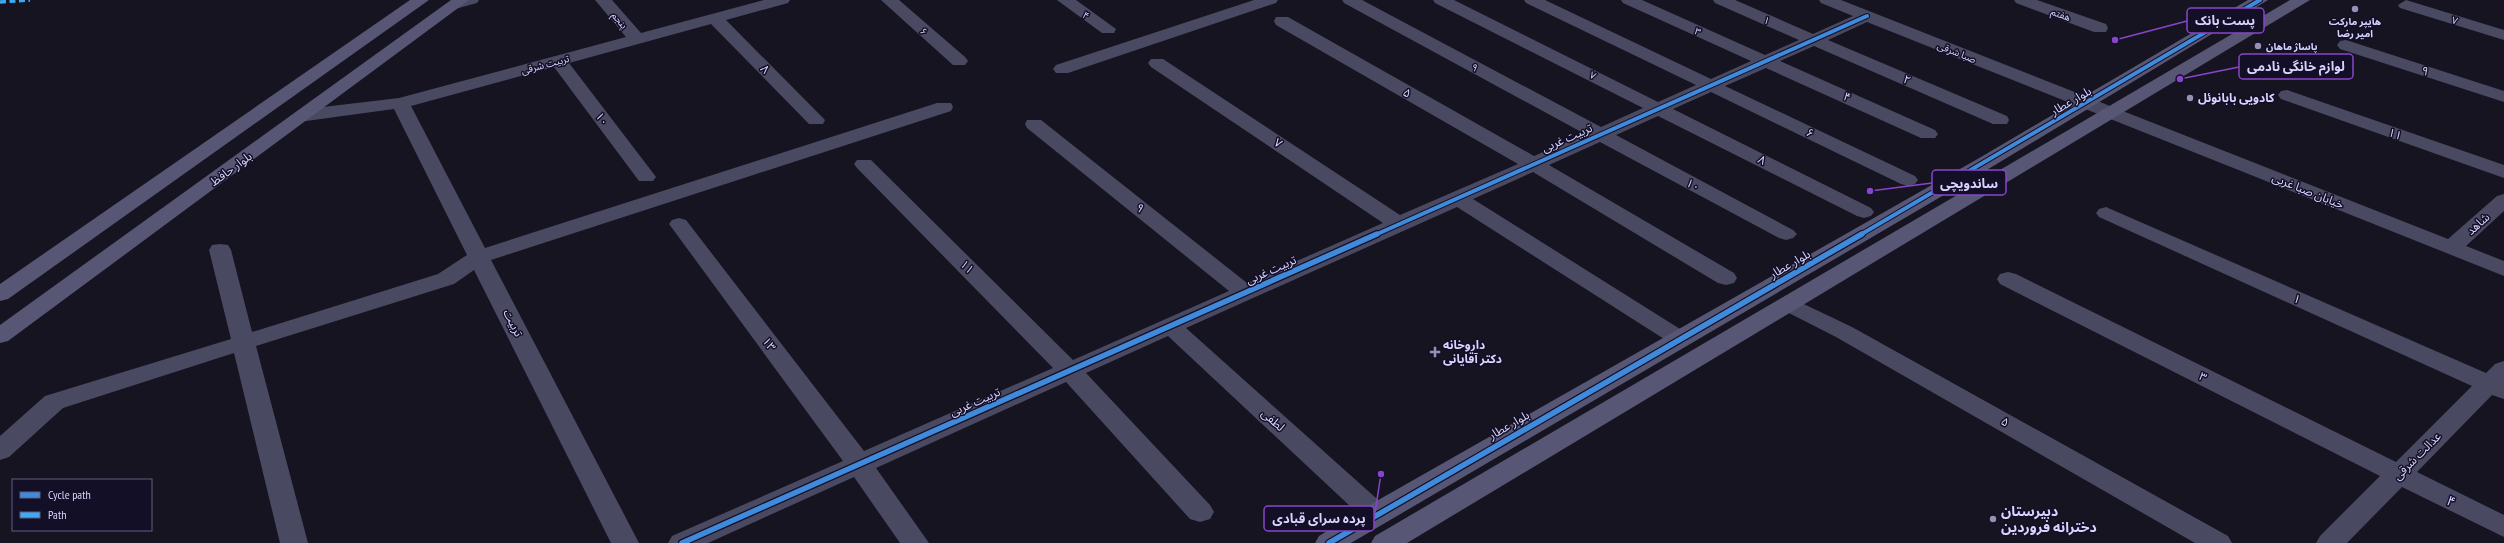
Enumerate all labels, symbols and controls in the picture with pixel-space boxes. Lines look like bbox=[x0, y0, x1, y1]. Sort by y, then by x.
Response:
marker: هایپر مارکت امیر رضا bbox=[2350, 4, 2360, 14]
street label: هفتم bbox=[2049, 5, 2073, 25]
street label: ۴ bbox=[1080, 8, 1092, 22]
callout: پست بانک bbox=[2187, 8, 2264, 33]
street label: پنجم bbox=[608, 9, 631, 32]
text: پست بانک bbox=[2195, 12, 2255, 29]
street label: ۱ bbox=[1762, 13, 1772, 28]
street label: ۷ bbox=[2450, 13, 2460, 28]
place label: هایپر مارکت امیر رضا bbox=[2329, 15, 2382, 40]
street label: ۳ bbox=[1693, 24, 1703, 39]
street label: ۶ bbox=[917, 25, 930, 38]
street label: صبا شرقی bbox=[1935, 39, 1978, 66]
place label: پاساژ ماهان bbox=[2266, 40, 2318, 54]
marker: پاساژ ماهان bbox=[2253, 41, 2263, 51]
street label: تربیت شرقی bbox=[520, 52, 571, 77]
callout: لوازم خانگی نادمی bbox=[2239, 54, 2353, 79]
text: لوازم خانگی نادمی bbox=[2247, 58, 2345, 76]
street label: ۹ bbox=[1469, 60, 1480, 75]
street label: ۸ bbox=[758, 61, 773, 76]
street label: ۹ bbox=[2420, 62, 2431, 79]
street label: ۷ bbox=[1587, 68, 1598, 83]
street label: ۲ bbox=[1901, 71, 1913, 88]
street label: بلوار عطار bbox=[2047, 83, 2094, 119]
street label: ۵ bbox=[1401, 84, 1414, 101]
street label: ۴ bbox=[1841, 88, 1853, 105]
place label: کادویی بابانوئل bbox=[2198, 90, 2275, 105]
marker: کادویی بابانوئل bbox=[2185, 93, 2195, 103]
street label: ۱۰ bbox=[592, 109, 613, 129]
street label: تربیت غربی bbox=[1539, 120, 1595, 155]
street label: ۶ bbox=[1804, 124, 1817, 141]
street label: ۱۱ bbox=[2386, 124, 2404, 143]
street label: ۷ bbox=[1271, 134, 1285, 151]
street label: بلوار حافظ bbox=[207, 148, 255, 189]
street label: ۸ bbox=[1756, 151, 1769, 168]
street label: خیابان صبا غربی bbox=[2270, 169, 2346, 212]
callout: ساندویچی bbox=[1932, 170, 2006, 195]
street label: ۱۰ bbox=[1684, 175, 1703, 194]
text: ساندویچی bbox=[1940, 175, 1998, 192]
street label: ۹ bbox=[1133, 200, 1148, 216]
street label: شاهد bbox=[2463, 209, 2492, 238]
street label: بلوار عطار bbox=[1766, 246, 1813, 282]
street label: تربیت غربی bbox=[1243, 252, 1299, 287]
street label: ۱۱ bbox=[957, 256, 978, 277]
street label: ۱ bbox=[2291, 290, 2303, 307]
street label: تربیت bbox=[500, 307, 527, 339]
street label: ۱۳ bbox=[759, 334, 780, 354]
place label: داروخانه دکتر آقایانی bbox=[1443, 337, 1502, 366]
marker: داروخانه دکتر آقایانی bbox=[1430, 347, 1440, 357]
street label: ۳ bbox=[2197, 368, 2210, 385]
street label: تربیت غربی bbox=[947, 384, 1003, 419]
street label: لطفی bbox=[1258, 405, 1288, 434]
street label: بلوار عطار bbox=[1485, 407, 1532, 443]
street label: ۵ bbox=[1999, 413, 2012, 430]
street label: عدالت شرقی bbox=[2389, 428, 2444, 483]
legend bbox=[12, 479, 152, 531]
text: Cycle path bbox=[48, 487, 91, 502]
street label: ۴ bbox=[2443, 491, 2459, 511]
place label: دبیرستان دخترانه فروردین bbox=[2001, 502, 2097, 536]
callout: پرده سرای قبادی bbox=[1264, 506, 1374, 531]
text: Path bbox=[48, 507, 66, 522]
text: پرده سرای قبادی bbox=[1272, 510, 1366, 527]
marker: دبیرستان دخترانه فروردین bbox=[1988, 514, 1998, 524]

